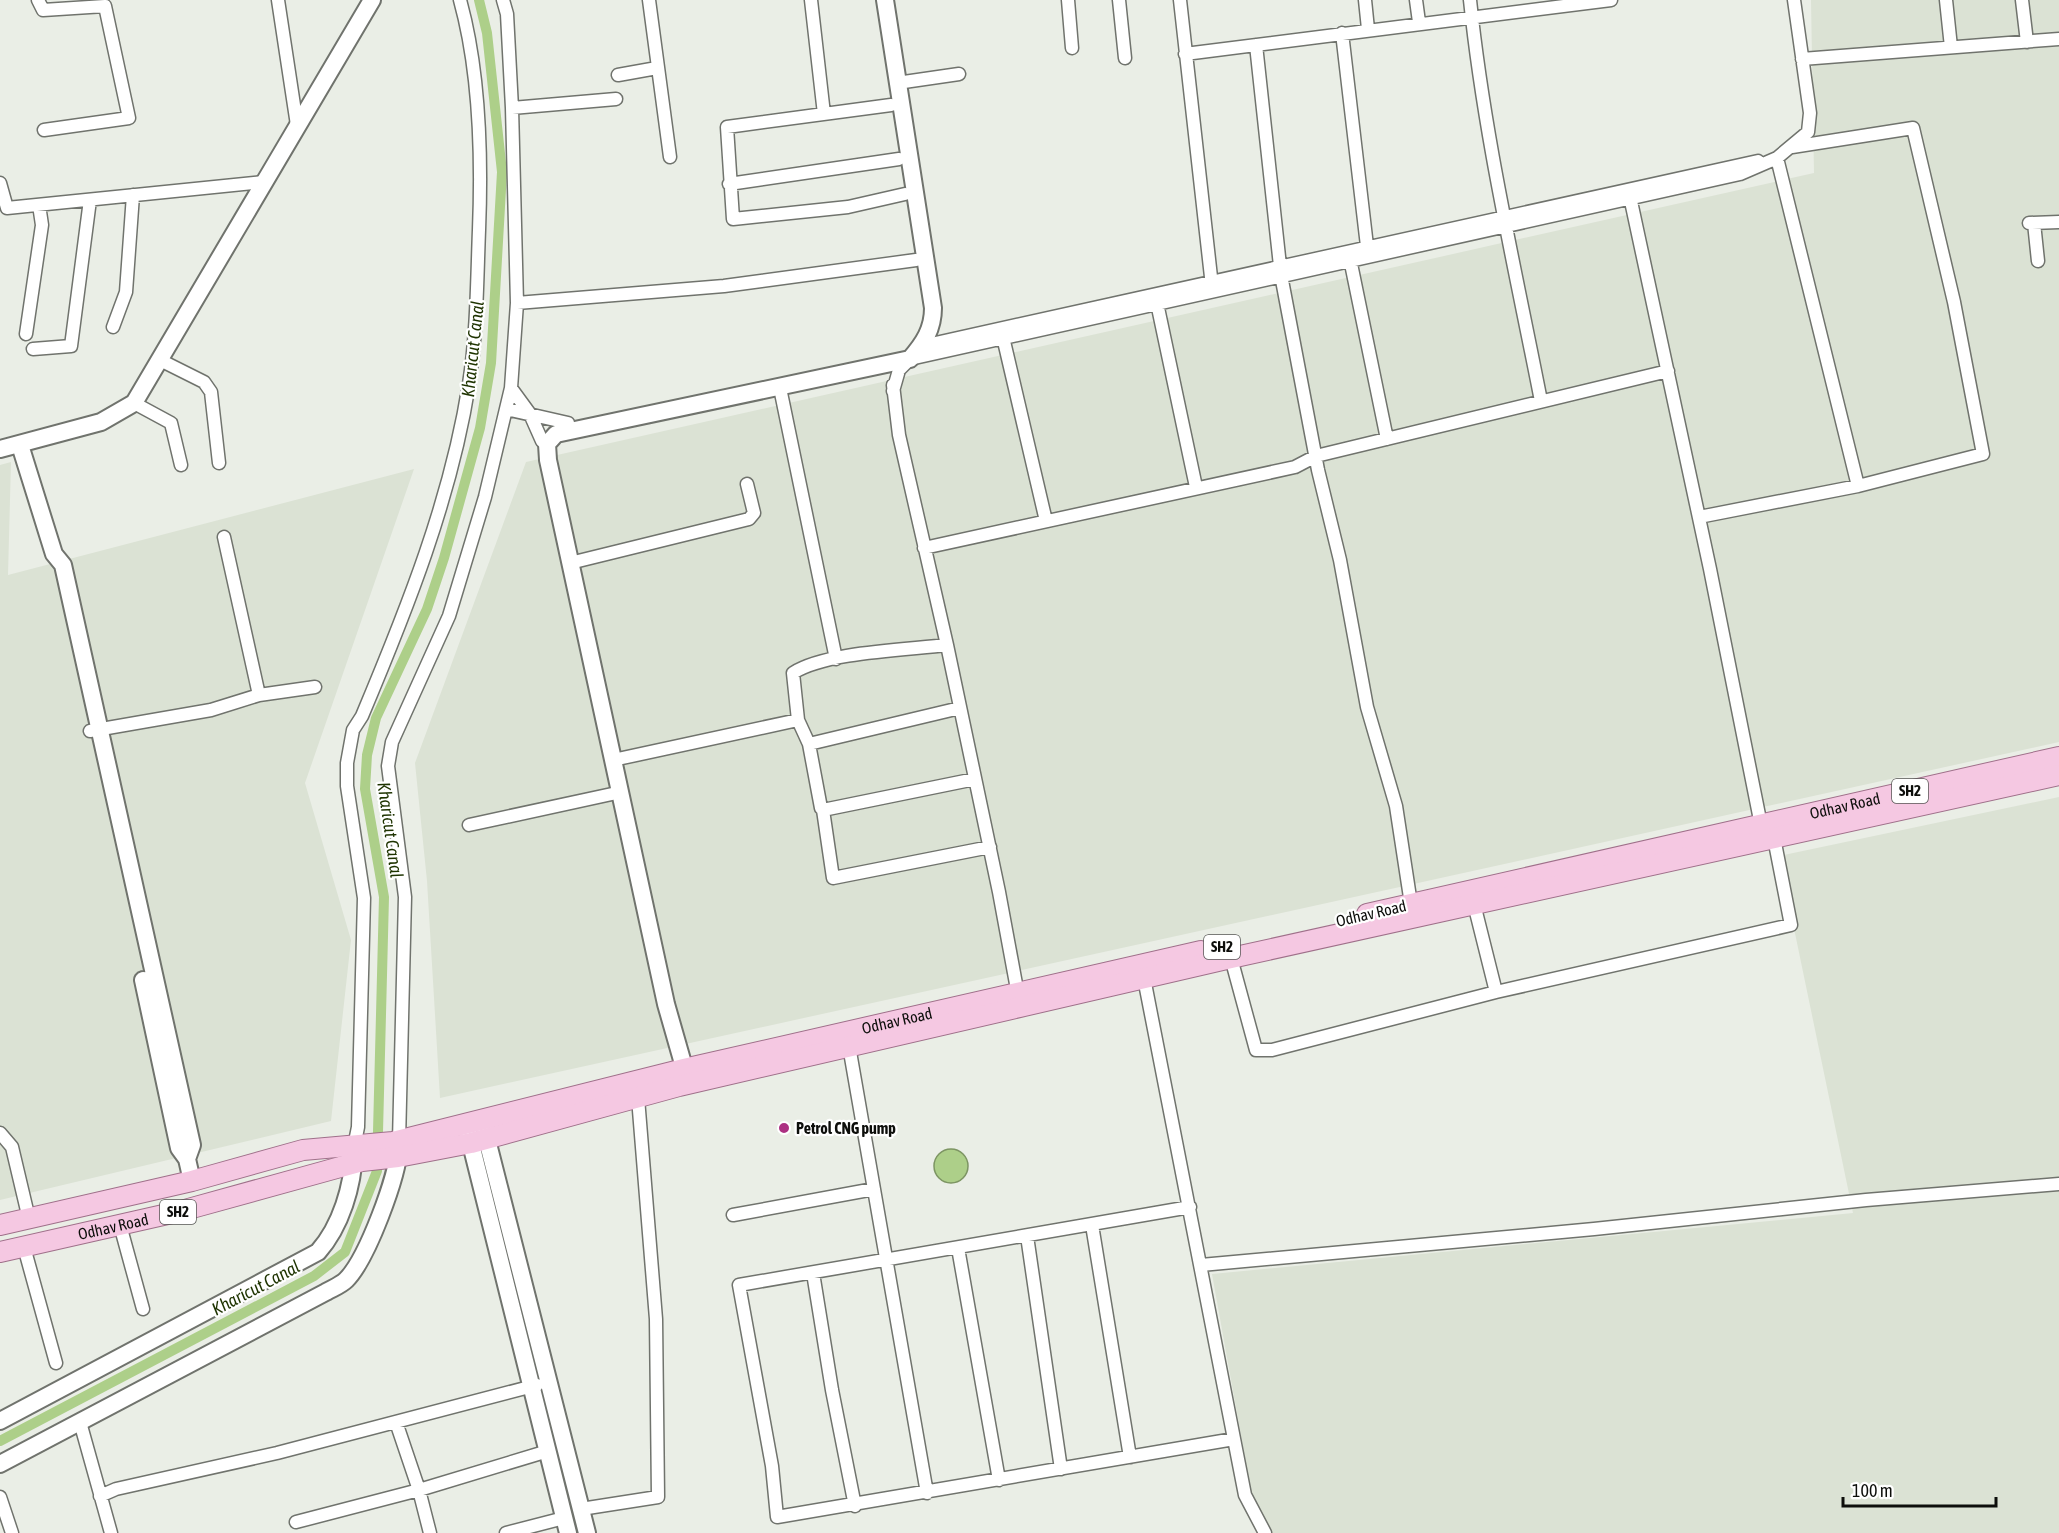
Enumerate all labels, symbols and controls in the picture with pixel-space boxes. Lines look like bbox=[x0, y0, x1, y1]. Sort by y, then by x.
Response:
water label: Kharicut Canal bbox=[457, 300, 488, 398]
road number: SH2 bbox=[1892, 779, 1928, 803]
water label: Kharicut Canal bbox=[373, 781, 408, 879]
street label: Odhav Road bbox=[1808, 789, 1882, 822]
street label: Odhav Road bbox=[1334, 896, 1408, 930]
road number: SH2 bbox=[1204, 935, 1240, 959]
street label: Odhav Road bbox=[860, 1004, 934, 1037]
place label: Petrol CNG pump bbox=[796, 1119, 896, 1137]
marker: Petrol CNG pump bbox=[777, 1121, 791, 1135]
road number: SH2 bbox=[160, 1200, 196, 1224]
street label: Odhav Road bbox=[76, 1210, 150, 1243]
water label: Kharicut Canal bbox=[208, 1256, 303, 1320]
scale bar bbox=[1843, 1470, 1996, 1508]
text: 100 m bbox=[1852, 1480, 1893, 1501]

